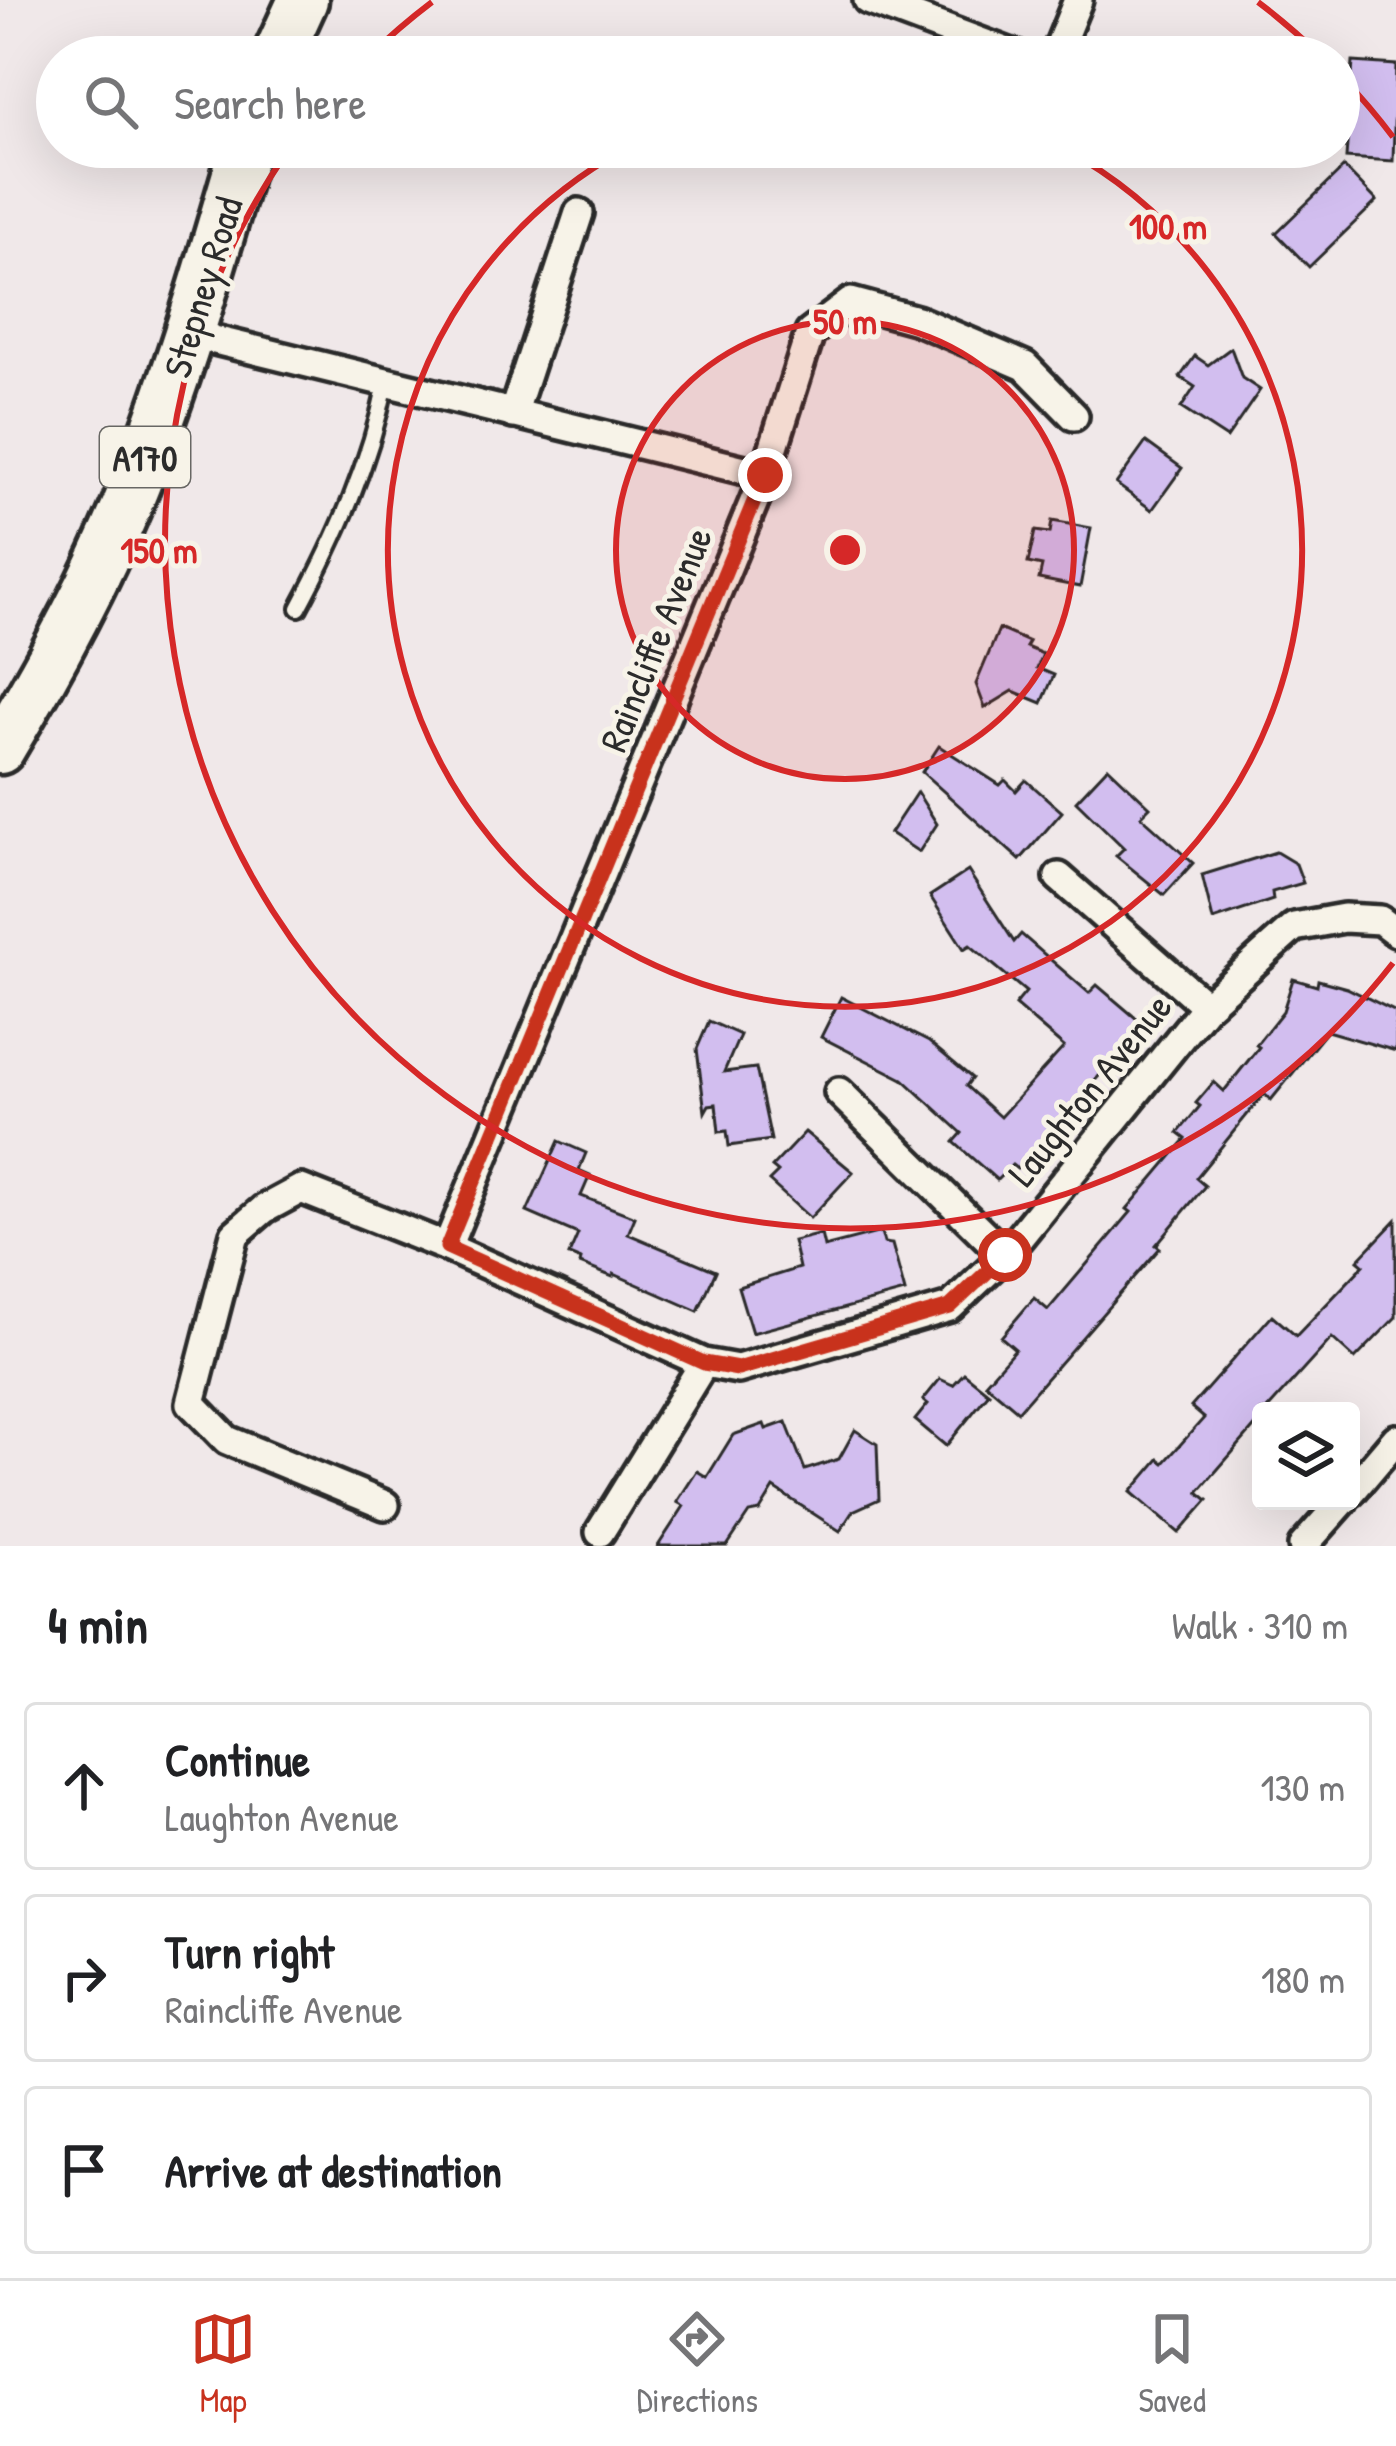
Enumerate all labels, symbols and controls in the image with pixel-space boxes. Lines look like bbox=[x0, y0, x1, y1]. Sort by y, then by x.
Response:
search box bbox=[36, 36, 1360, 168]
icon: search bbox=[78, 69, 144, 135]
text: Search here bbox=[174, 72, 366, 133]
street label: Stepney Road bbox=[149, 190, 255, 384]
text: 100 m bbox=[1129, 201, 1207, 250]
text: 50 m bbox=[813, 296, 877, 345]
road number: A170 bbox=[100, 427, 190, 487]
route end bbox=[738, 448, 792, 502]
street label: Raincliffe Avenue bbox=[586, 519, 724, 759]
text: 150 m bbox=[120, 525, 198, 574]
centre of rings bbox=[824, 529, 866, 571]
street label: Laughton Avenue bbox=[995, 981, 1183, 1197]
route start bbox=[978, 1228, 1032, 1282]
map controls bbox=[1252, 1402, 1360, 1510]
button: layers bbox=[1252, 1402, 1360, 1510]
text: 4 min bbox=[48, 1590, 148, 1659]
text: Walk · 310 m bbox=[1172, 1598, 1348, 1651]
text: Continue bbox=[165, 1729, 310, 1790]
icon: ahead bbox=[51, 1753, 117, 1819]
text: 130 m bbox=[1260, 1760, 1345, 1813]
text: Laughton Avenue bbox=[165, 1790, 399, 1843]
text: Turn right bbox=[165, 1921, 334, 1982]
icon: right bbox=[51, 1945, 117, 2011]
text: 180 m bbox=[1261, 1952, 1345, 2005]
text: Raincliffe Avenue bbox=[165, 1982, 402, 2035]
icon: arrive bbox=[51, 2137, 117, 2203]
text: Arrive at destination bbox=[165, 2140, 502, 2201]
tab: Map bbox=[190, 2306, 256, 2422]
tab: Directions bbox=[637, 2306, 758, 2422]
tab: Saved bbox=[1138, 2306, 1206, 2422]

